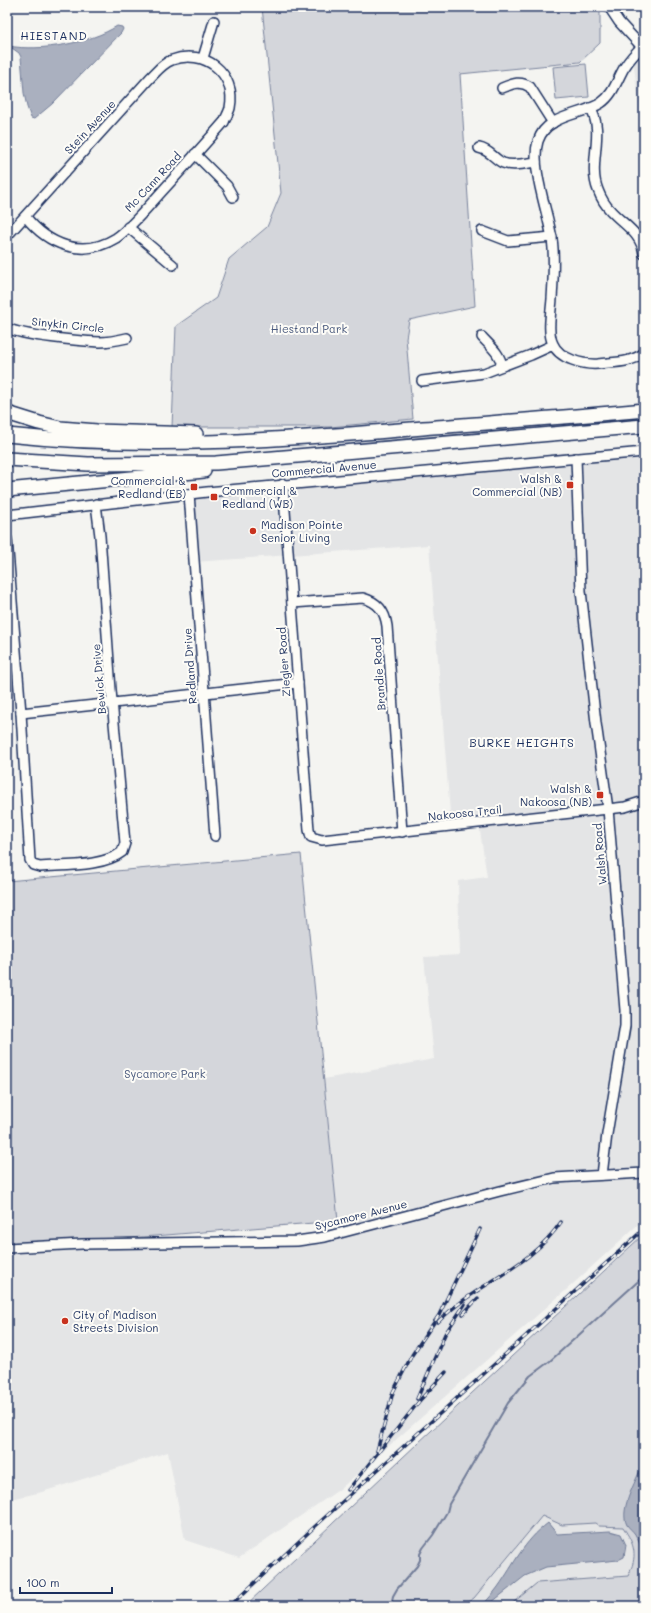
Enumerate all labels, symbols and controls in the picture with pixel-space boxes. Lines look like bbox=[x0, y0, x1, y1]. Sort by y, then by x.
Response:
district label: HIESTAND bbox=[20, 27, 88, 43]
street label: Stein Avenue bbox=[61, 96, 119, 157]
street label: Mc Cann Road bbox=[121, 149, 184, 215]
street label: Sinykin Circle bbox=[31, 313, 105, 336]
park label: Hiestand Park bbox=[271, 321, 347, 336]
street label: Commercial Avenue bbox=[271, 456, 377, 481]
place label: Walsh & Commercial (NB) bbox=[472, 471, 562, 499]
place label: Commercial & Redland (EB) bbox=[111, 473, 186, 501]
marker: Walsh & Commercial (NB) bbox=[565, 480, 575, 490]
marker: Commercial & Redland (EB) bbox=[189, 482, 199, 492]
place label: Commercial & Redland (WB) bbox=[222, 483, 297, 511]
marker: Commercial & Redland (WB) bbox=[209, 492, 219, 502]
place label: Madison Pointe Senior Living bbox=[261, 517, 343, 545]
marker: Madison Pointe Senior Living bbox=[248, 526, 258, 536]
street label: Redland Drive bbox=[179, 627, 200, 705]
street label: Ziegler Road bbox=[274, 627, 293, 697]
street label: Brandie Road bbox=[368, 637, 389, 711]
street label: Bewick Drive bbox=[88, 643, 109, 715]
district label: BURKE HEIGHTS bbox=[469, 734, 575, 750]
place label: Walsh & Nakoosa (NB) bbox=[520, 781, 592, 809]
marker: Walsh & Nakoosa (NB) bbox=[595, 790, 605, 800]
street label: Nakoosa Trail bbox=[427, 801, 503, 824]
street label: Walsh Road bbox=[589, 823, 610, 885]
park label: Sycamore Park bbox=[124, 1066, 206, 1081]
street label: Sycamore Avenue bbox=[313, 1196, 409, 1233]
place label: City of Madison Streets Division bbox=[73, 1307, 158, 1335]
marker: City of Madison Streets Division bbox=[60, 1316, 70, 1326]
scale bar bbox=[20, 1569, 112, 1595]
text: 100 m bbox=[26, 1574, 60, 1590]

